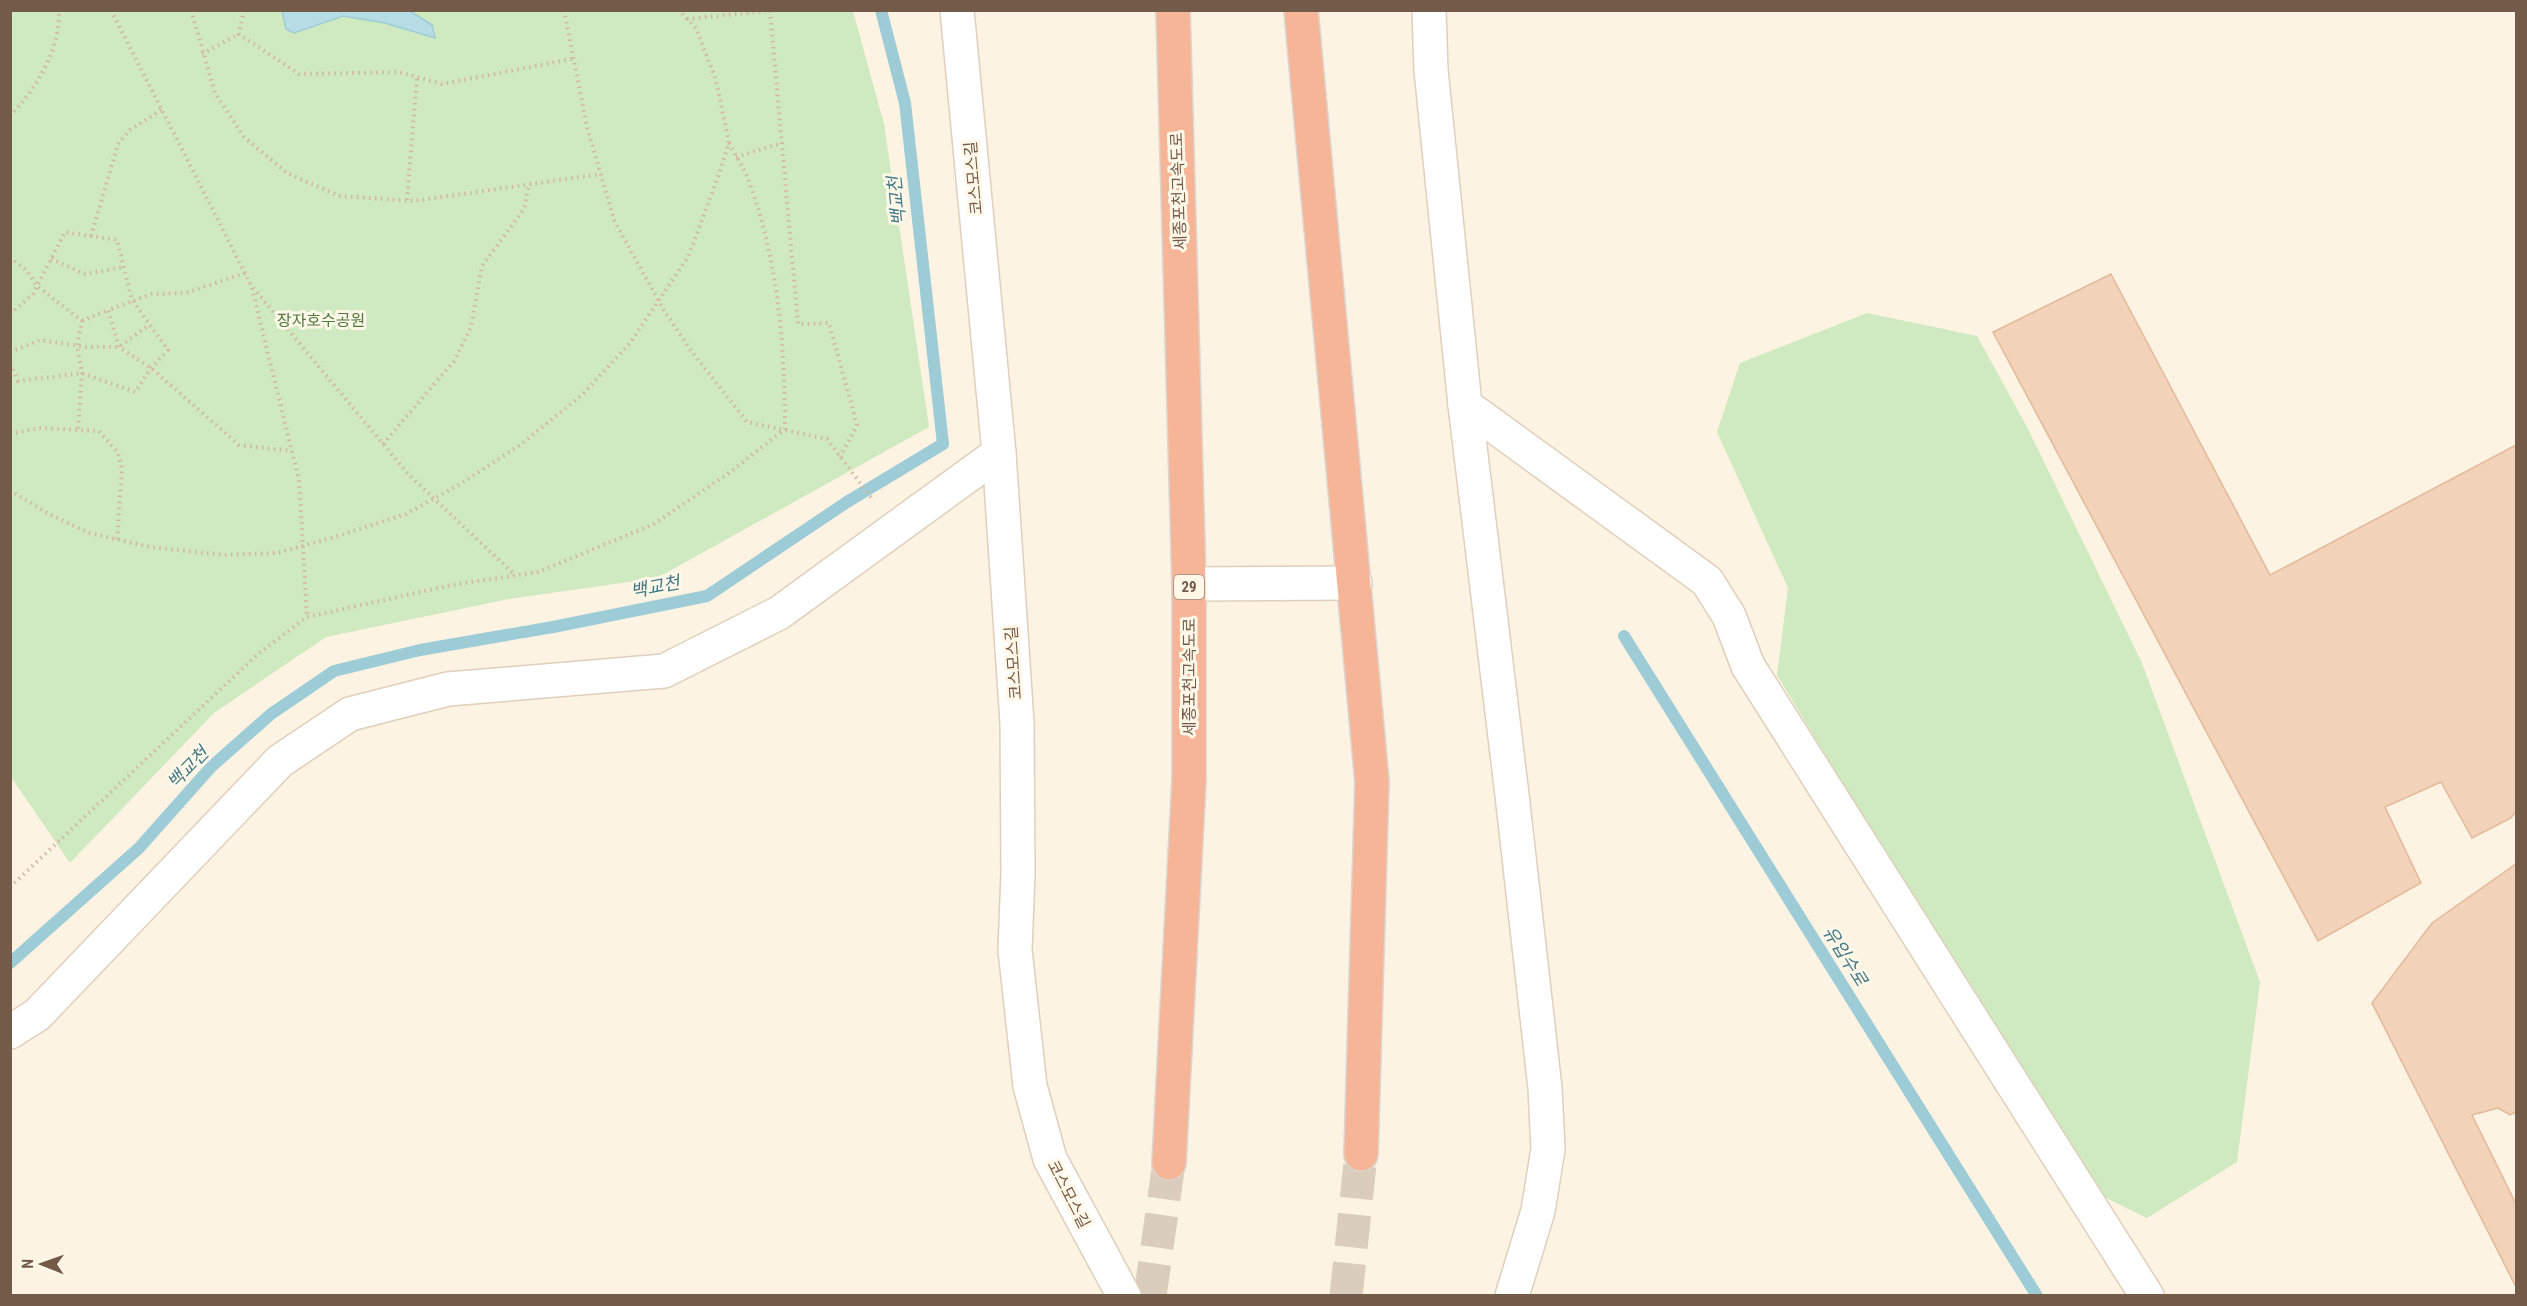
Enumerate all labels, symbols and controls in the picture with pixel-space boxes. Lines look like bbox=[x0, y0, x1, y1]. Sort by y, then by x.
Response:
street label: 세종포천고속도로 bbox=[1167, 132, 1190, 250]
street label: 코스모스길 bbox=[961, 140, 986, 215]
water label: 백교천 bbox=[883, 173, 910, 227]
park label: 장자호수공원 bbox=[277, 311, 365, 330]
water label: 백교천 bbox=[629, 571, 684, 602]
road number: 29 bbox=[1174, 575, 1204, 599]
street label: 세종포천고속도로 bbox=[1180, 618, 1199, 736]
street label: 코스모스길 bbox=[1001, 626, 1026, 700]
water label: 백교천 bbox=[163, 741, 214, 793]
water label: 유입수로 bbox=[1819, 922, 1873, 991]
street label: 코스모스길 bbox=[1043, 1157, 1094, 1231]
north arrow bbox=[12, 1234, 72, 1294]
text: N bbox=[18, 1259, 37, 1269]

